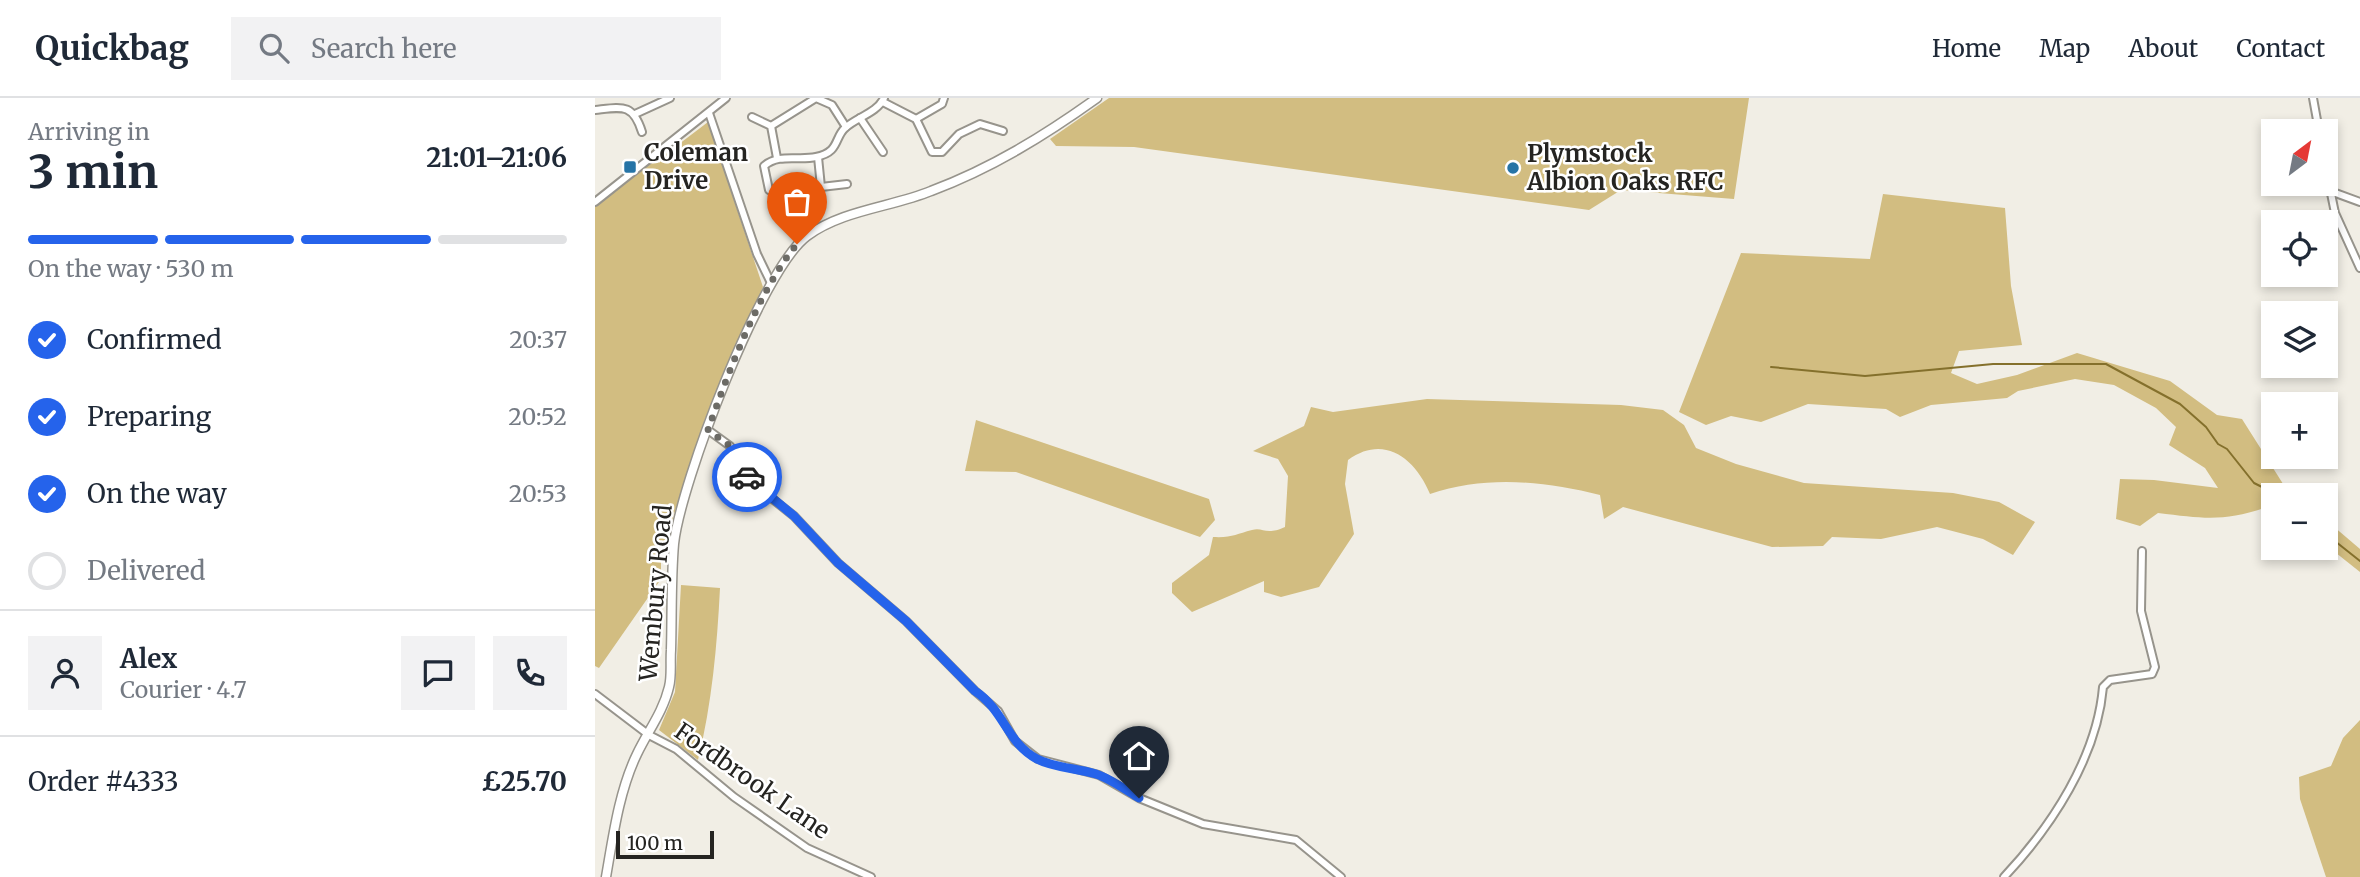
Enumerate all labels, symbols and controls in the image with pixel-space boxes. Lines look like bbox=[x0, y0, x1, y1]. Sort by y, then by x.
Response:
search box bbox=[231, 17, 721, 80]
text: Quickbag bbox=[35, 28, 189, 69]
icon: search bbox=[255, 29, 293, 67]
text: Search here bbox=[311, 32, 457, 65]
text: Home bbox=[1932, 33, 2001, 64]
text: Map bbox=[2039, 33, 2090, 64]
text: About bbox=[2128, 33, 2198, 64]
text: Contact bbox=[2236, 33, 2325, 64]
text: Arriving in bbox=[28, 117, 150, 146]
north arrow bbox=[2261, 119, 2338, 196]
map controls bbox=[2261, 119, 2338, 560]
place label: Coleman Drive bbox=[644, 137, 748, 196]
place label: Plymstock Albion Oaks RFC bbox=[1526, 138, 1724, 197]
text: 21:01–21:06 bbox=[426, 141, 567, 174]
text: 3 min bbox=[28, 143, 158, 201]
marker: Coleman Drive bbox=[622, 159, 638, 175]
marker: Plymstock Albion Oaks RFC bbox=[1505, 160, 1521, 176]
pin bbox=[767, 172, 827, 244]
icon: bag bbox=[778, 183, 816, 221]
button: locate bbox=[2261, 210, 2338, 287]
text: On the way · 530 m bbox=[28, 254, 234, 283]
button: layers bbox=[2261, 301, 2338, 378]
icon: check bbox=[28, 321, 66, 359]
text: Confirmed bbox=[87, 323, 222, 356]
text: 20:37 bbox=[509, 325, 567, 354]
button: + bbox=[2261, 392, 2338, 469]
icon: check bbox=[28, 398, 66, 436]
text: Preparing bbox=[87, 400, 211, 433]
text: 20:52 bbox=[508, 402, 567, 431]
courier bbox=[712, 442, 782, 512]
icon: car bbox=[728, 458, 766, 496]
icon: check bbox=[28, 475, 66, 513]
text: On the way bbox=[87, 477, 227, 510]
text: 20:53 bbox=[509, 479, 567, 508]
button: − bbox=[2261, 483, 2338, 560]
street label: Wembury Road bbox=[632, 503, 679, 684]
text: Delivered bbox=[87, 554, 206, 587]
button: person bbox=[28, 636, 102, 710]
button: chat bbox=[401, 636, 475, 710]
button: phone bbox=[493, 636, 567, 710]
text: Alex bbox=[120, 642, 177, 675]
text: Courier · 4.7 bbox=[120, 675, 247, 704]
street label: Fordbrook Lane bbox=[669, 715, 836, 846]
pin bbox=[1109, 726, 1169, 798]
icon: home bbox=[1120, 737, 1158, 775]
text: Order #4333 bbox=[28, 765, 179, 798]
text: £25.70 bbox=[481, 765, 567, 798]
scale bar bbox=[616, 828, 714, 860]
text: 100 m bbox=[627, 831, 683, 855]

